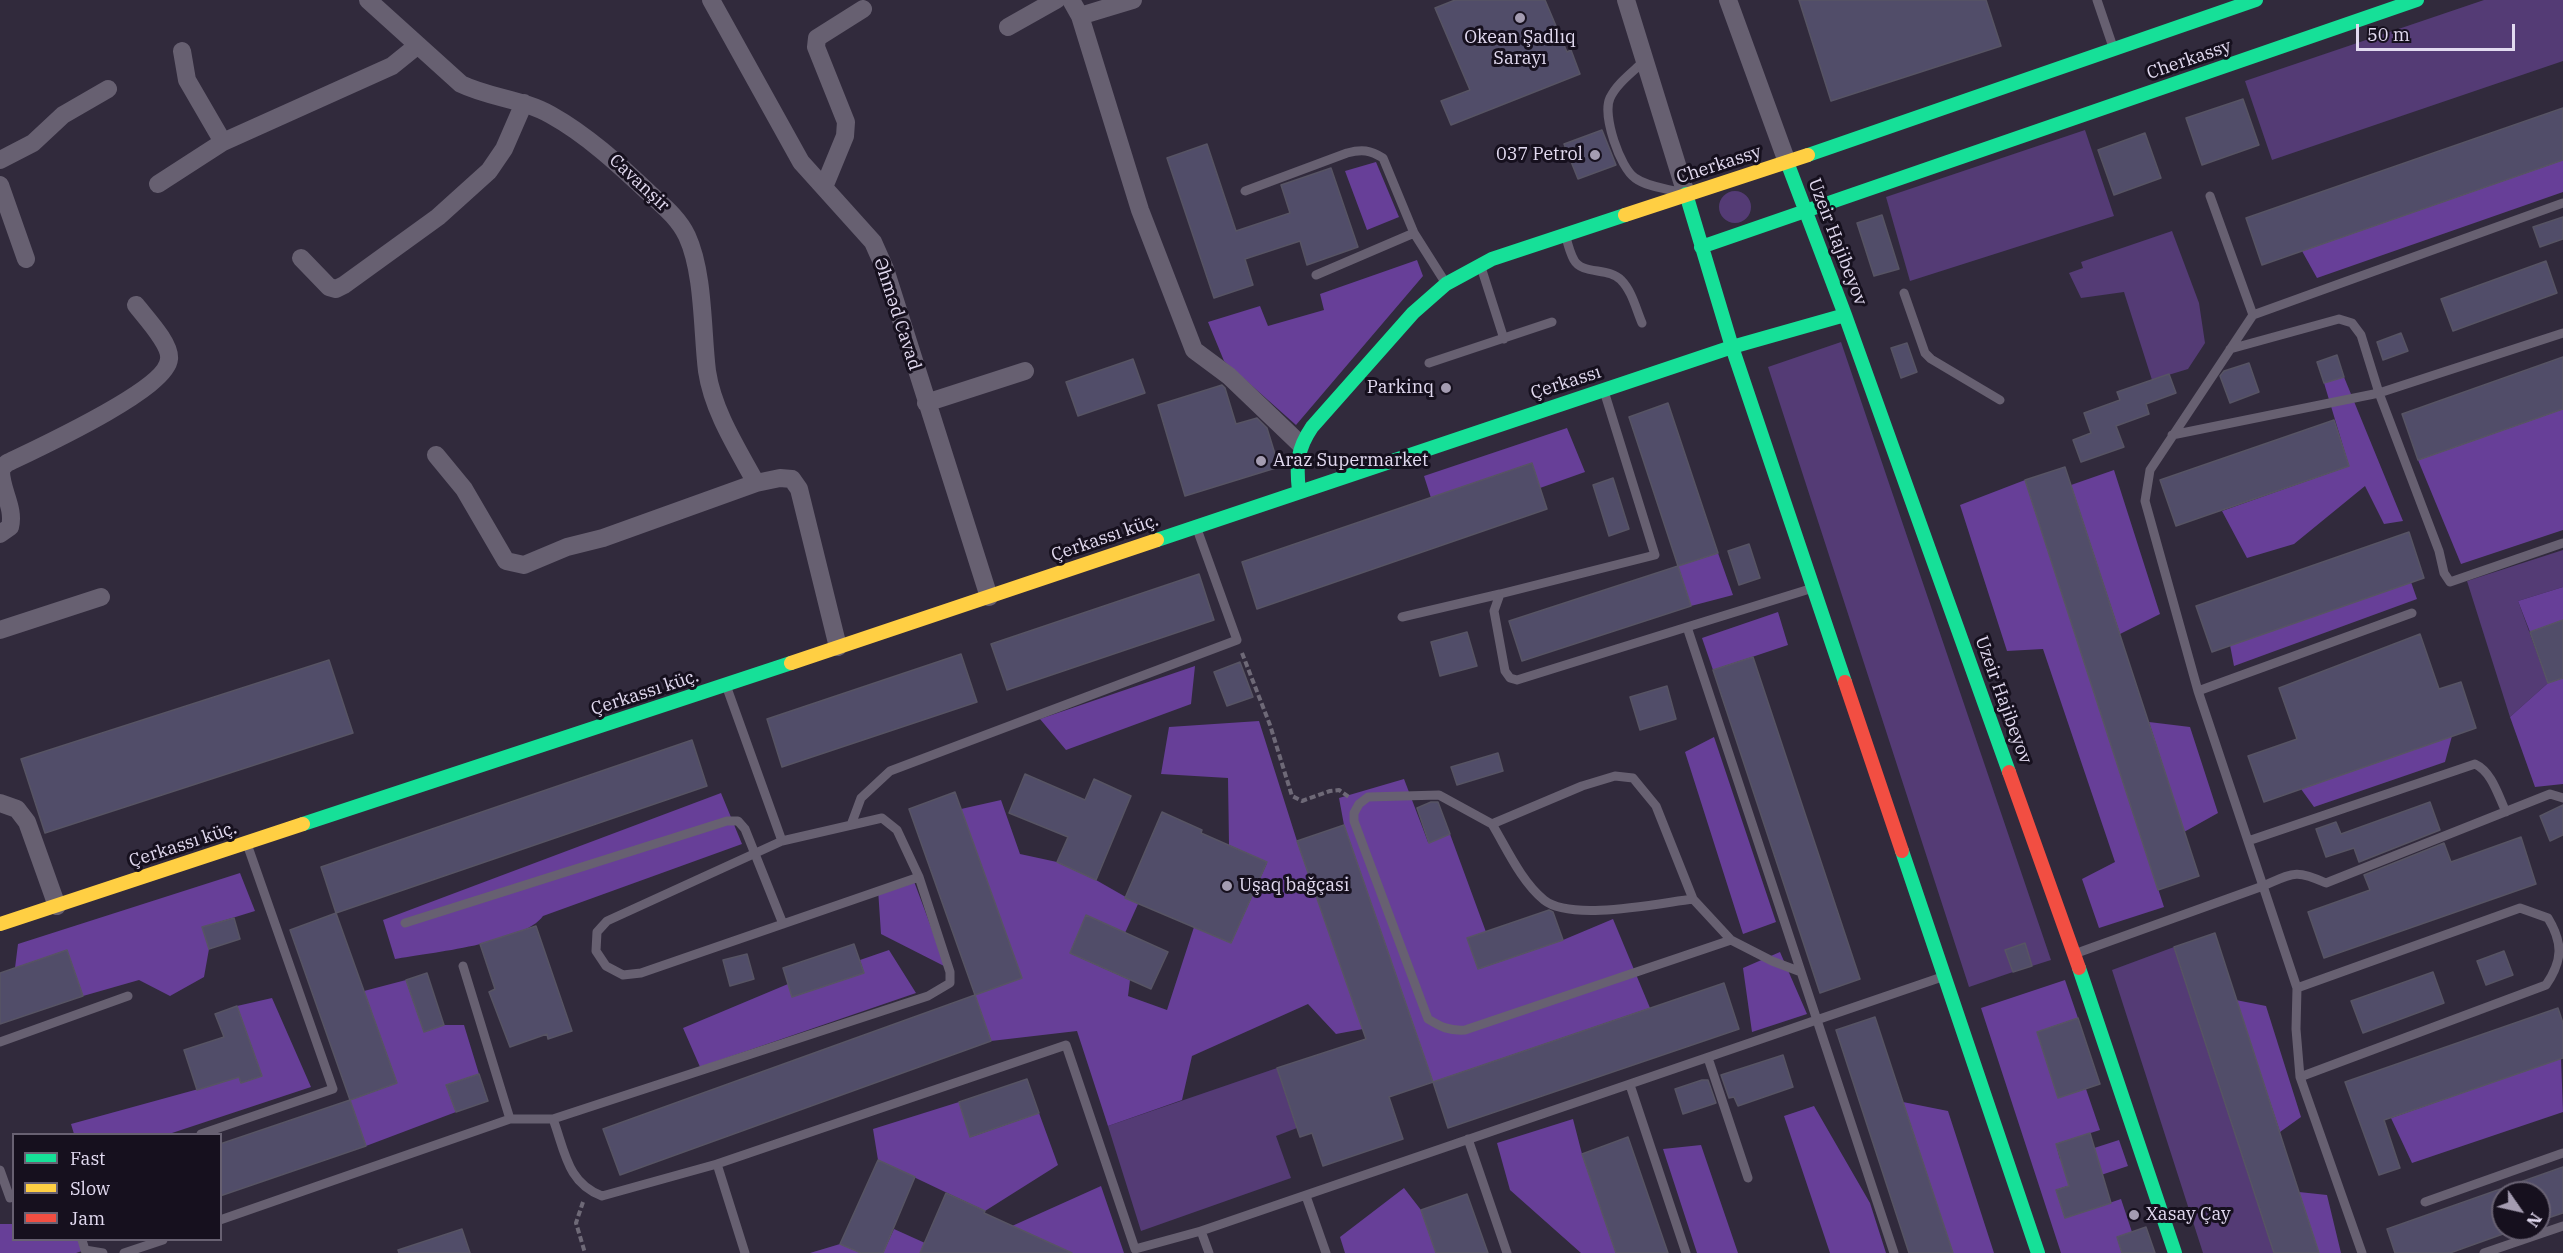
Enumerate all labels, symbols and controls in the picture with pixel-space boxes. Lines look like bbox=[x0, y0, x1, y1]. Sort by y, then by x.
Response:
marker: Okean Şadlıq Sarayı bbox=[1513, 11, 1527, 25]
scale bar bbox=[2359, 12, 2518, 50]
text: 50 m bbox=[2367, 23, 2410, 46]
place label: Okean Şadlıq Sarayı bbox=[1464, 27, 1576, 70]
street label: Cherkassy bbox=[2144, 35, 2234, 85]
street label: Cherkassy bbox=[1674, 141, 1764, 189]
place label: 037 Petrol bbox=[1496, 144, 1583, 166]
marker: 037 Petrol bbox=[1588, 148, 1602, 162]
street label: Cavanşir bbox=[604, 150, 674, 216]
street label: Uzeir Hajibeyov bbox=[1803, 176, 1871, 308]
street label: Əhməd Cavad bbox=[869, 255, 925, 373]
street label: Çerkassı bbox=[1528, 362, 1604, 404]
place label: Parkinq bbox=[1367, 377, 1434, 399]
marker: Parkinq bbox=[1439, 381, 1453, 395]
place label: Araz Supermarket bbox=[1273, 450, 1428, 472]
marker: Araz Supermarket bbox=[1254, 454, 1268, 468]
street label: Çerkassı küç. bbox=[1049, 510, 1161, 566]
street label: Uzeir Hajibeyov bbox=[1970, 633, 2036, 767]
street label: Çerkassı küç. bbox=[588, 665, 702, 721]
street label: Çerkassı küç. bbox=[126, 817, 240, 873]
place label: Uşaq bağçasi bbox=[1239, 875, 1350, 897]
marker: Uşaq bağçasi bbox=[1220, 879, 1234, 893]
legend bbox=[12, 1133, 222, 1241]
text: Fast bbox=[70, 1147, 105, 1170]
text: Slow bbox=[70, 1177, 110, 1200]
north arrow bbox=[2491, 1181, 2551, 1241]
place label: Xasay Çay bbox=[2146, 1204, 2231, 1226]
text: Jam bbox=[70, 1207, 105, 1230]
marker: Xasay Çay bbox=[2127, 1208, 2141, 1222]
text: N bbox=[2522, 1209, 2546, 1231]

